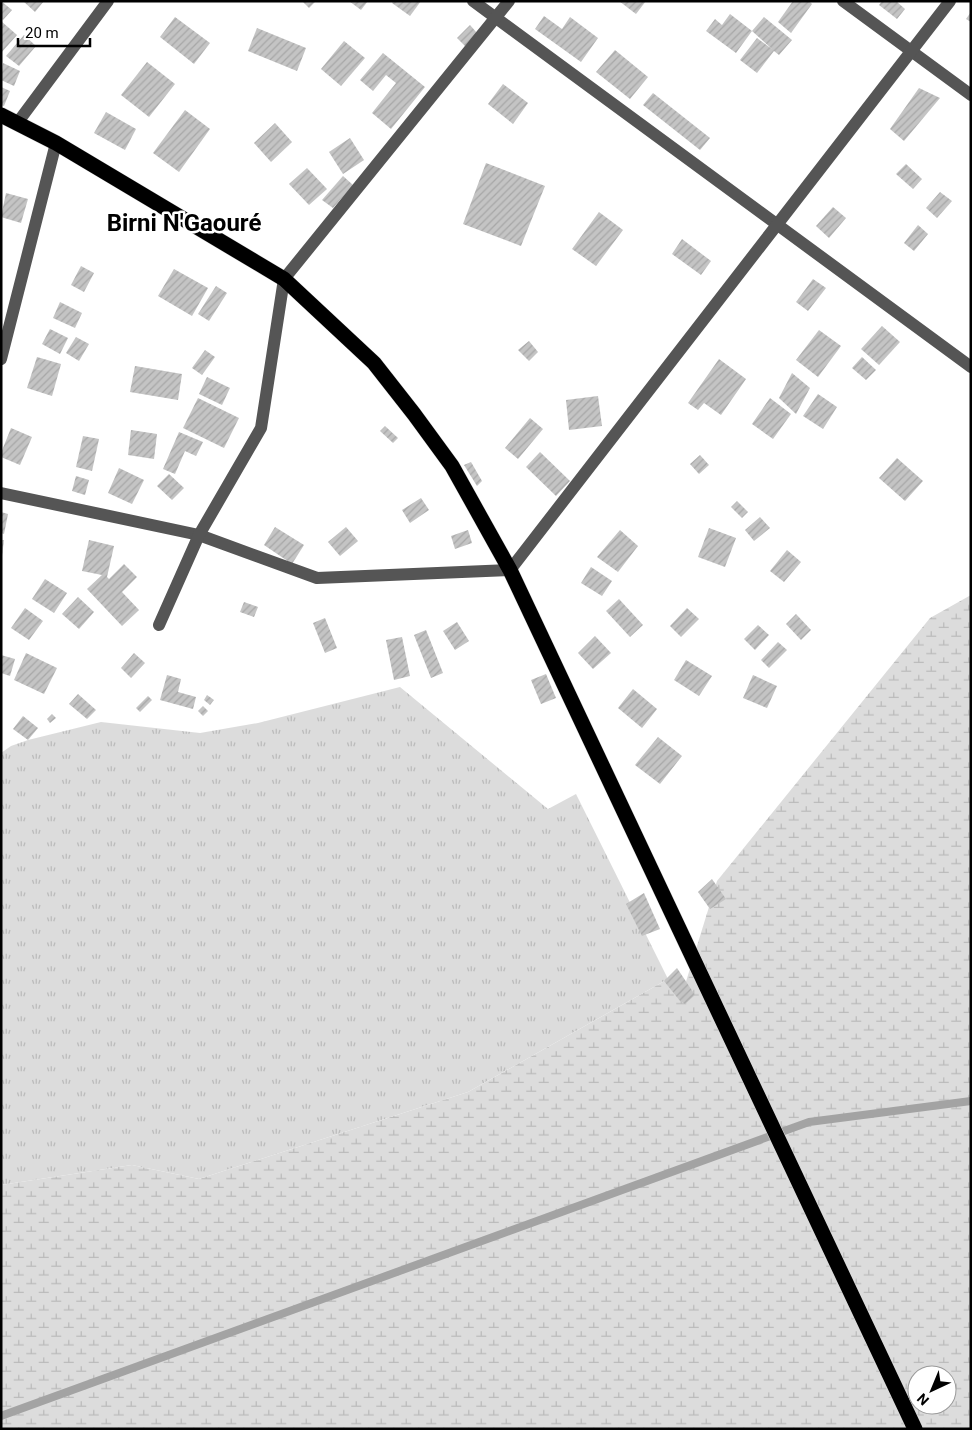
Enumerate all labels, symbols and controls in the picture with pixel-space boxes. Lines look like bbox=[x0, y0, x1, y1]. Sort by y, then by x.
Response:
scale bar bbox=[18, 15, 90, 47]
text: 20 m bbox=[25, 24, 59, 42]
district label: Birni N'Gaouré bbox=[107, 209, 261, 237]
north arrow bbox=[907, 1365, 957, 1415]
text: N bbox=[914, 1390, 932, 1409]

